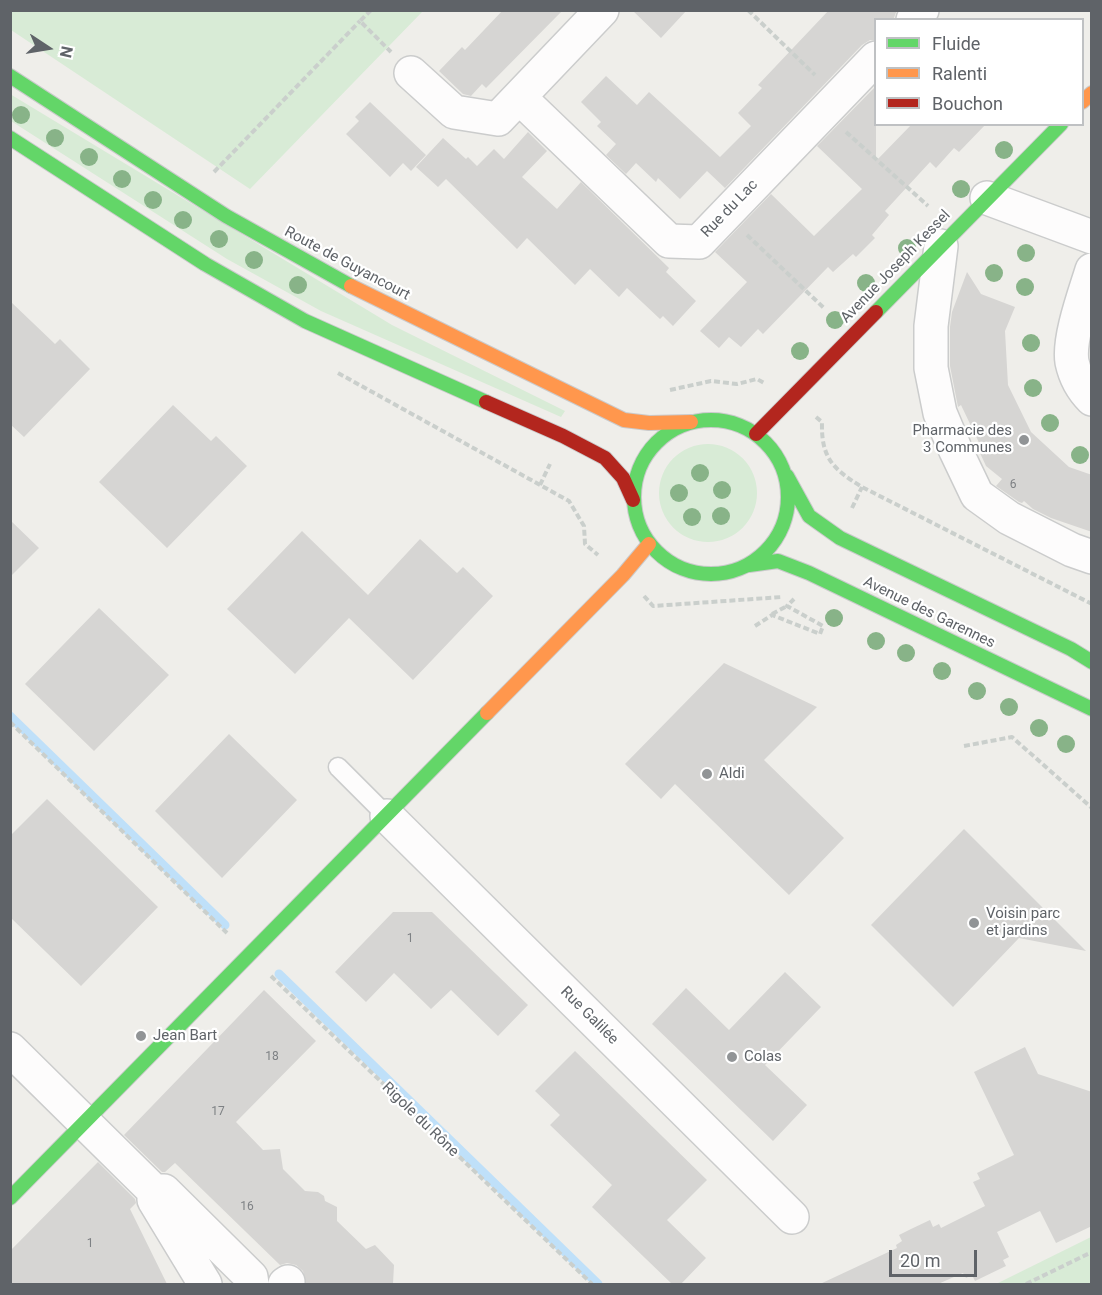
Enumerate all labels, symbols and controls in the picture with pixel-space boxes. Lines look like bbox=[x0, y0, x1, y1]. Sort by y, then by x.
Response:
north arrow bbox=[18, 18, 78, 78]
legend bbox=[874, 18, 1084, 126]
text: Fluide bbox=[932, 33, 980, 54]
text: N bbox=[56, 44, 77, 59]
text: Ralenti bbox=[932, 63, 987, 84]
text: Bouchon bbox=[932, 93, 1003, 114]
street label: Rue du Lac bbox=[698, 176, 762, 242]
street label: Avenue Joseph Kessel bbox=[837, 207, 955, 327]
street label: Route de Guyancourt bbox=[281, 223, 413, 305]
place label: Pharmacie des 3 Communes bbox=[912, 422, 1012, 457]
marker: Pharmacie des 3 Communes bbox=[1017, 433, 1031, 447]
house number: 6 bbox=[1010, 478, 1016, 492]
street label: Avenue des Garennes bbox=[860, 573, 998, 653]
place label: Aldi bbox=[719, 765, 745, 783]
marker: Aldi bbox=[700, 767, 714, 781]
place label: Voisin parc et jardins bbox=[986, 905, 1060, 940]
marker: Voisin parc et jardins bbox=[967, 916, 981, 930]
house number: 1 bbox=[407, 932, 413, 946]
street label: Rue Galilée bbox=[556, 983, 622, 1049]
place label: Jean Bart bbox=[153, 1027, 217, 1045]
marker: Jean Bart bbox=[134, 1029, 148, 1043]
place label: Colas bbox=[744, 1048, 782, 1066]
house number: 18 bbox=[265, 1050, 279, 1064]
marker: Colas bbox=[725, 1050, 739, 1064]
street label: Rigole du Rône bbox=[378, 1079, 462, 1161]
house number: 17 bbox=[211, 1105, 225, 1119]
house number: 16 bbox=[240, 1200, 254, 1214]
house number: 1 bbox=[87, 1237, 93, 1251]
scale bar bbox=[892, 1238, 980, 1276]
text: 20 m bbox=[900, 1250, 940, 1271]

